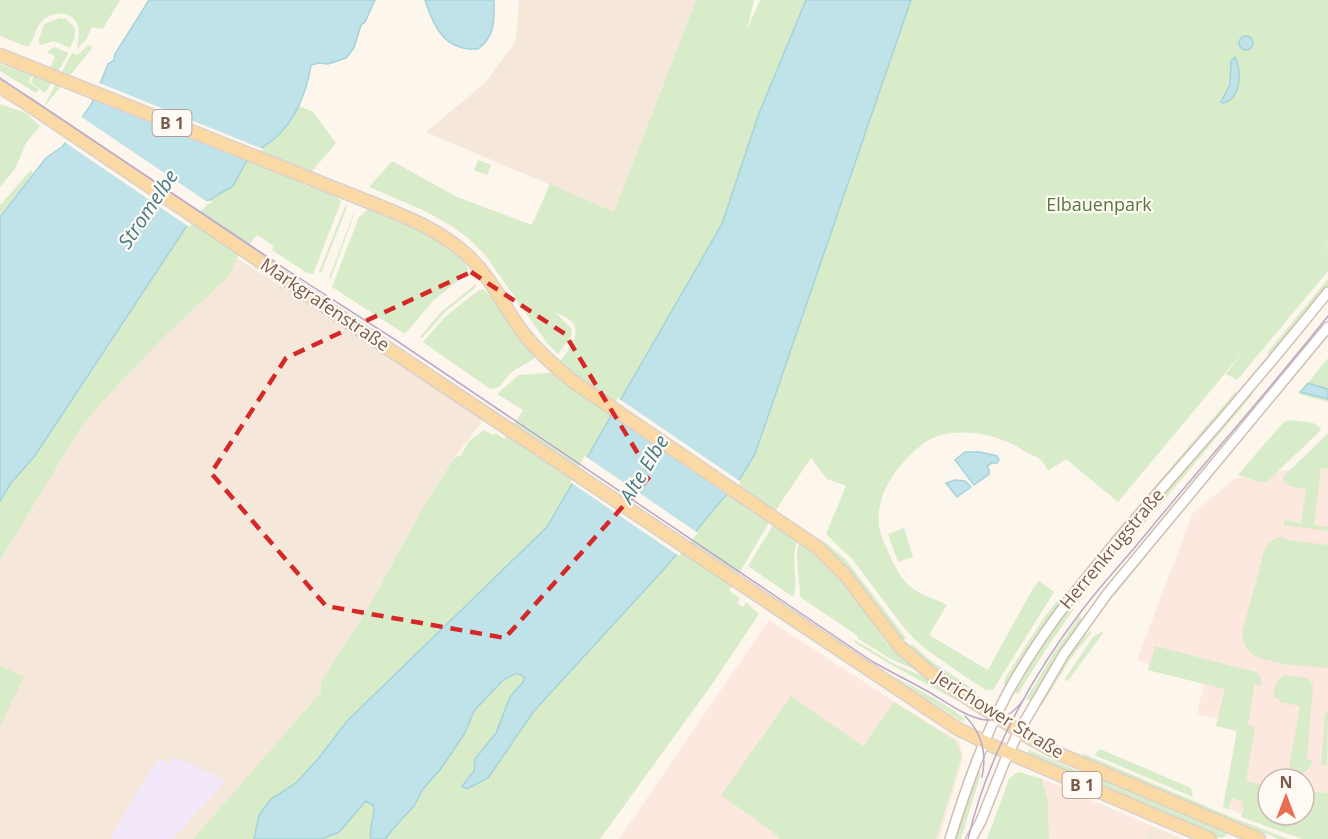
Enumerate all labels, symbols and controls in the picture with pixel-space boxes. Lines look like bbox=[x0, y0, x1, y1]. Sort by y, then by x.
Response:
road number: B 1 bbox=[152, 110, 192, 136]
water label: Stromelbe bbox=[111, 164, 184, 253]
park label: Elbauenpark bbox=[1046, 192, 1152, 216]
street label: Markgrafenstraße bbox=[256, 252, 395, 356]
water label: Alte Elbe bbox=[612, 430, 674, 510]
street label: Herrenkrugstraße bbox=[1054, 483, 1169, 614]
street label: Jerichower Straße bbox=[929, 664, 1069, 764]
north arrow bbox=[1256, 767, 1316, 827]
text: N bbox=[1279, 771, 1293, 793]
road number: B 1 bbox=[1062, 772, 1102, 798]

